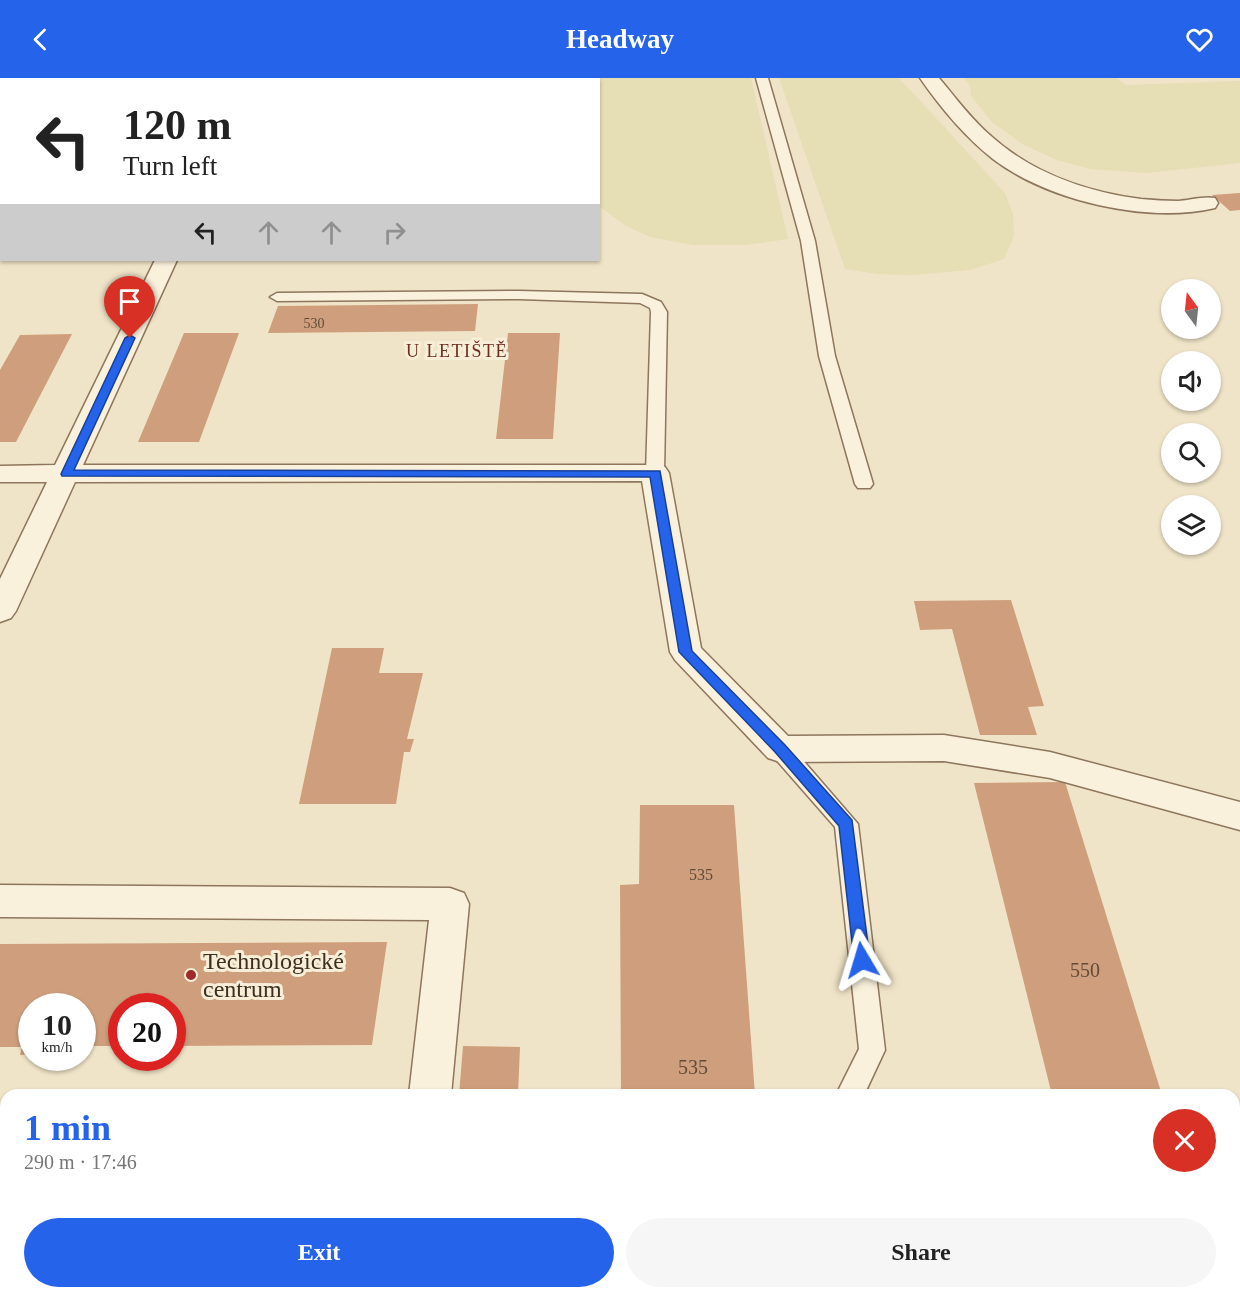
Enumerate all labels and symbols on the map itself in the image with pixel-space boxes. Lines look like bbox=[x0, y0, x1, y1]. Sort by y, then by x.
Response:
pin bbox=[104, 276, 155, 338]
north arrow bbox=[1161, 279, 1221, 339]
house number: 530 bbox=[304, 316, 325, 331]
district label: U LETIŠTĚ bbox=[406, 340, 508, 361]
house number: 535 bbox=[689, 866, 713, 883]
position arrow bbox=[830, 928, 894, 992]
place label: Technologické centrum bbox=[203, 948, 344, 1002]
house number: 550 bbox=[1070, 959, 1100, 981]
marker: Technologické centrum bbox=[184, 968, 198, 982]
speed limit sign: 20 bbox=[108, 993, 186, 1071]
house number: 535 bbox=[678, 1056, 708, 1078]

